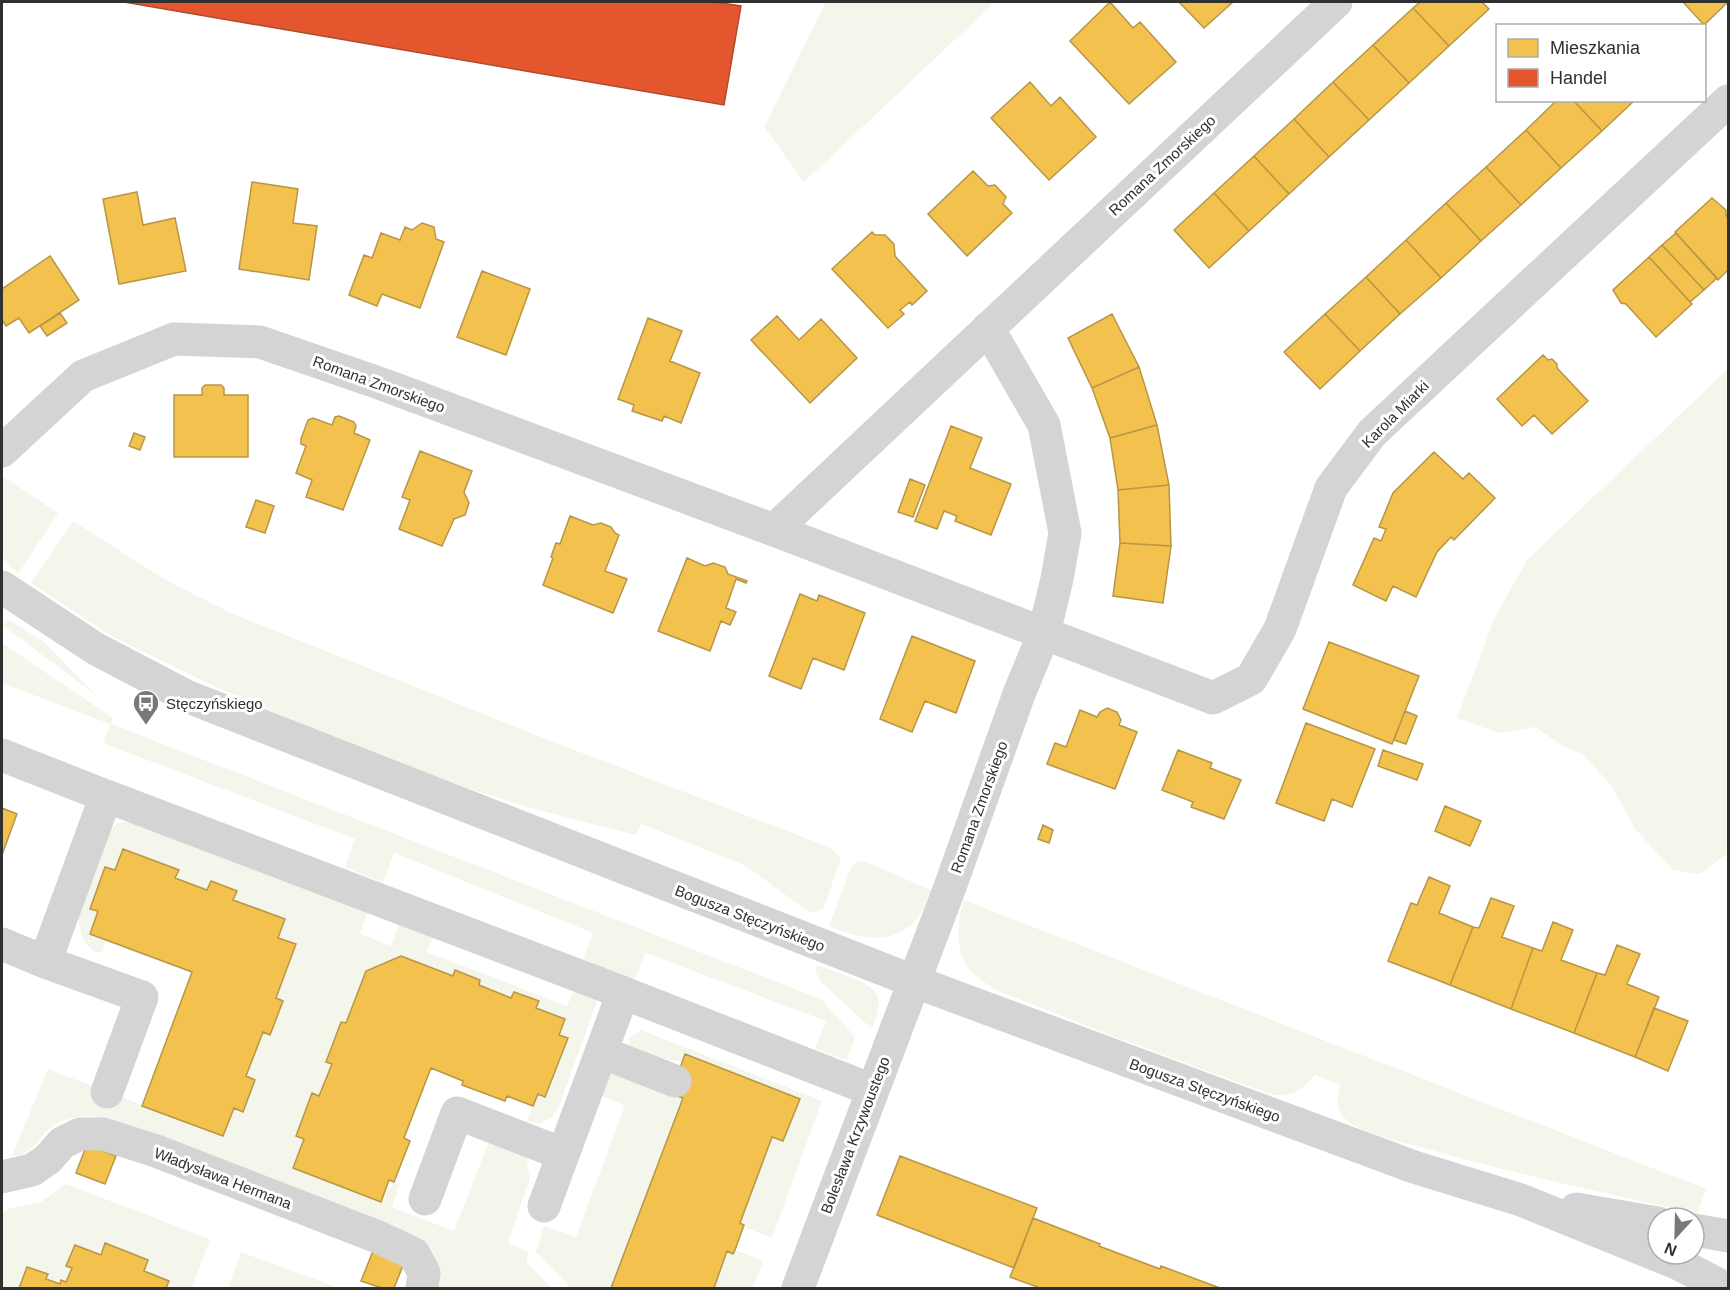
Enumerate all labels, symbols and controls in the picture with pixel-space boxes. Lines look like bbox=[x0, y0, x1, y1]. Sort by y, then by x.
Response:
legend bbox=[1496, 24, 1706, 102]
text: Mieszkania bbox=[1550, 38, 1641, 58]
text: Handel bbox=[1550, 68, 1607, 88]
street label: Romana Zmorskiego bbox=[1105, 111, 1219, 219]
street label: Romana Zmorskiego bbox=[311, 352, 447, 416]
street label: Karola Miarki bbox=[1358, 377, 1432, 451]
bus stop icon: Stęczyńskiego bbox=[131, 688, 161, 726]
place label: Stęczyńskiego bbox=[166, 695, 263, 712]
street label: Romana Zmorskiego bbox=[947, 739, 1011, 875]
street label: Bogusza Stęczyńskiego bbox=[673, 882, 827, 954]
street label: Bolesława Krzywoustego bbox=[817, 1054, 893, 1216]
street label: Bogusza Stęczyńskiego bbox=[1127, 1055, 1283, 1125]
street label: Władysława Hermana bbox=[152, 1144, 295, 1212]
north arrow bbox=[1646, 1206, 1706, 1266]
text: N bbox=[1662, 1239, 1679, 1259]

